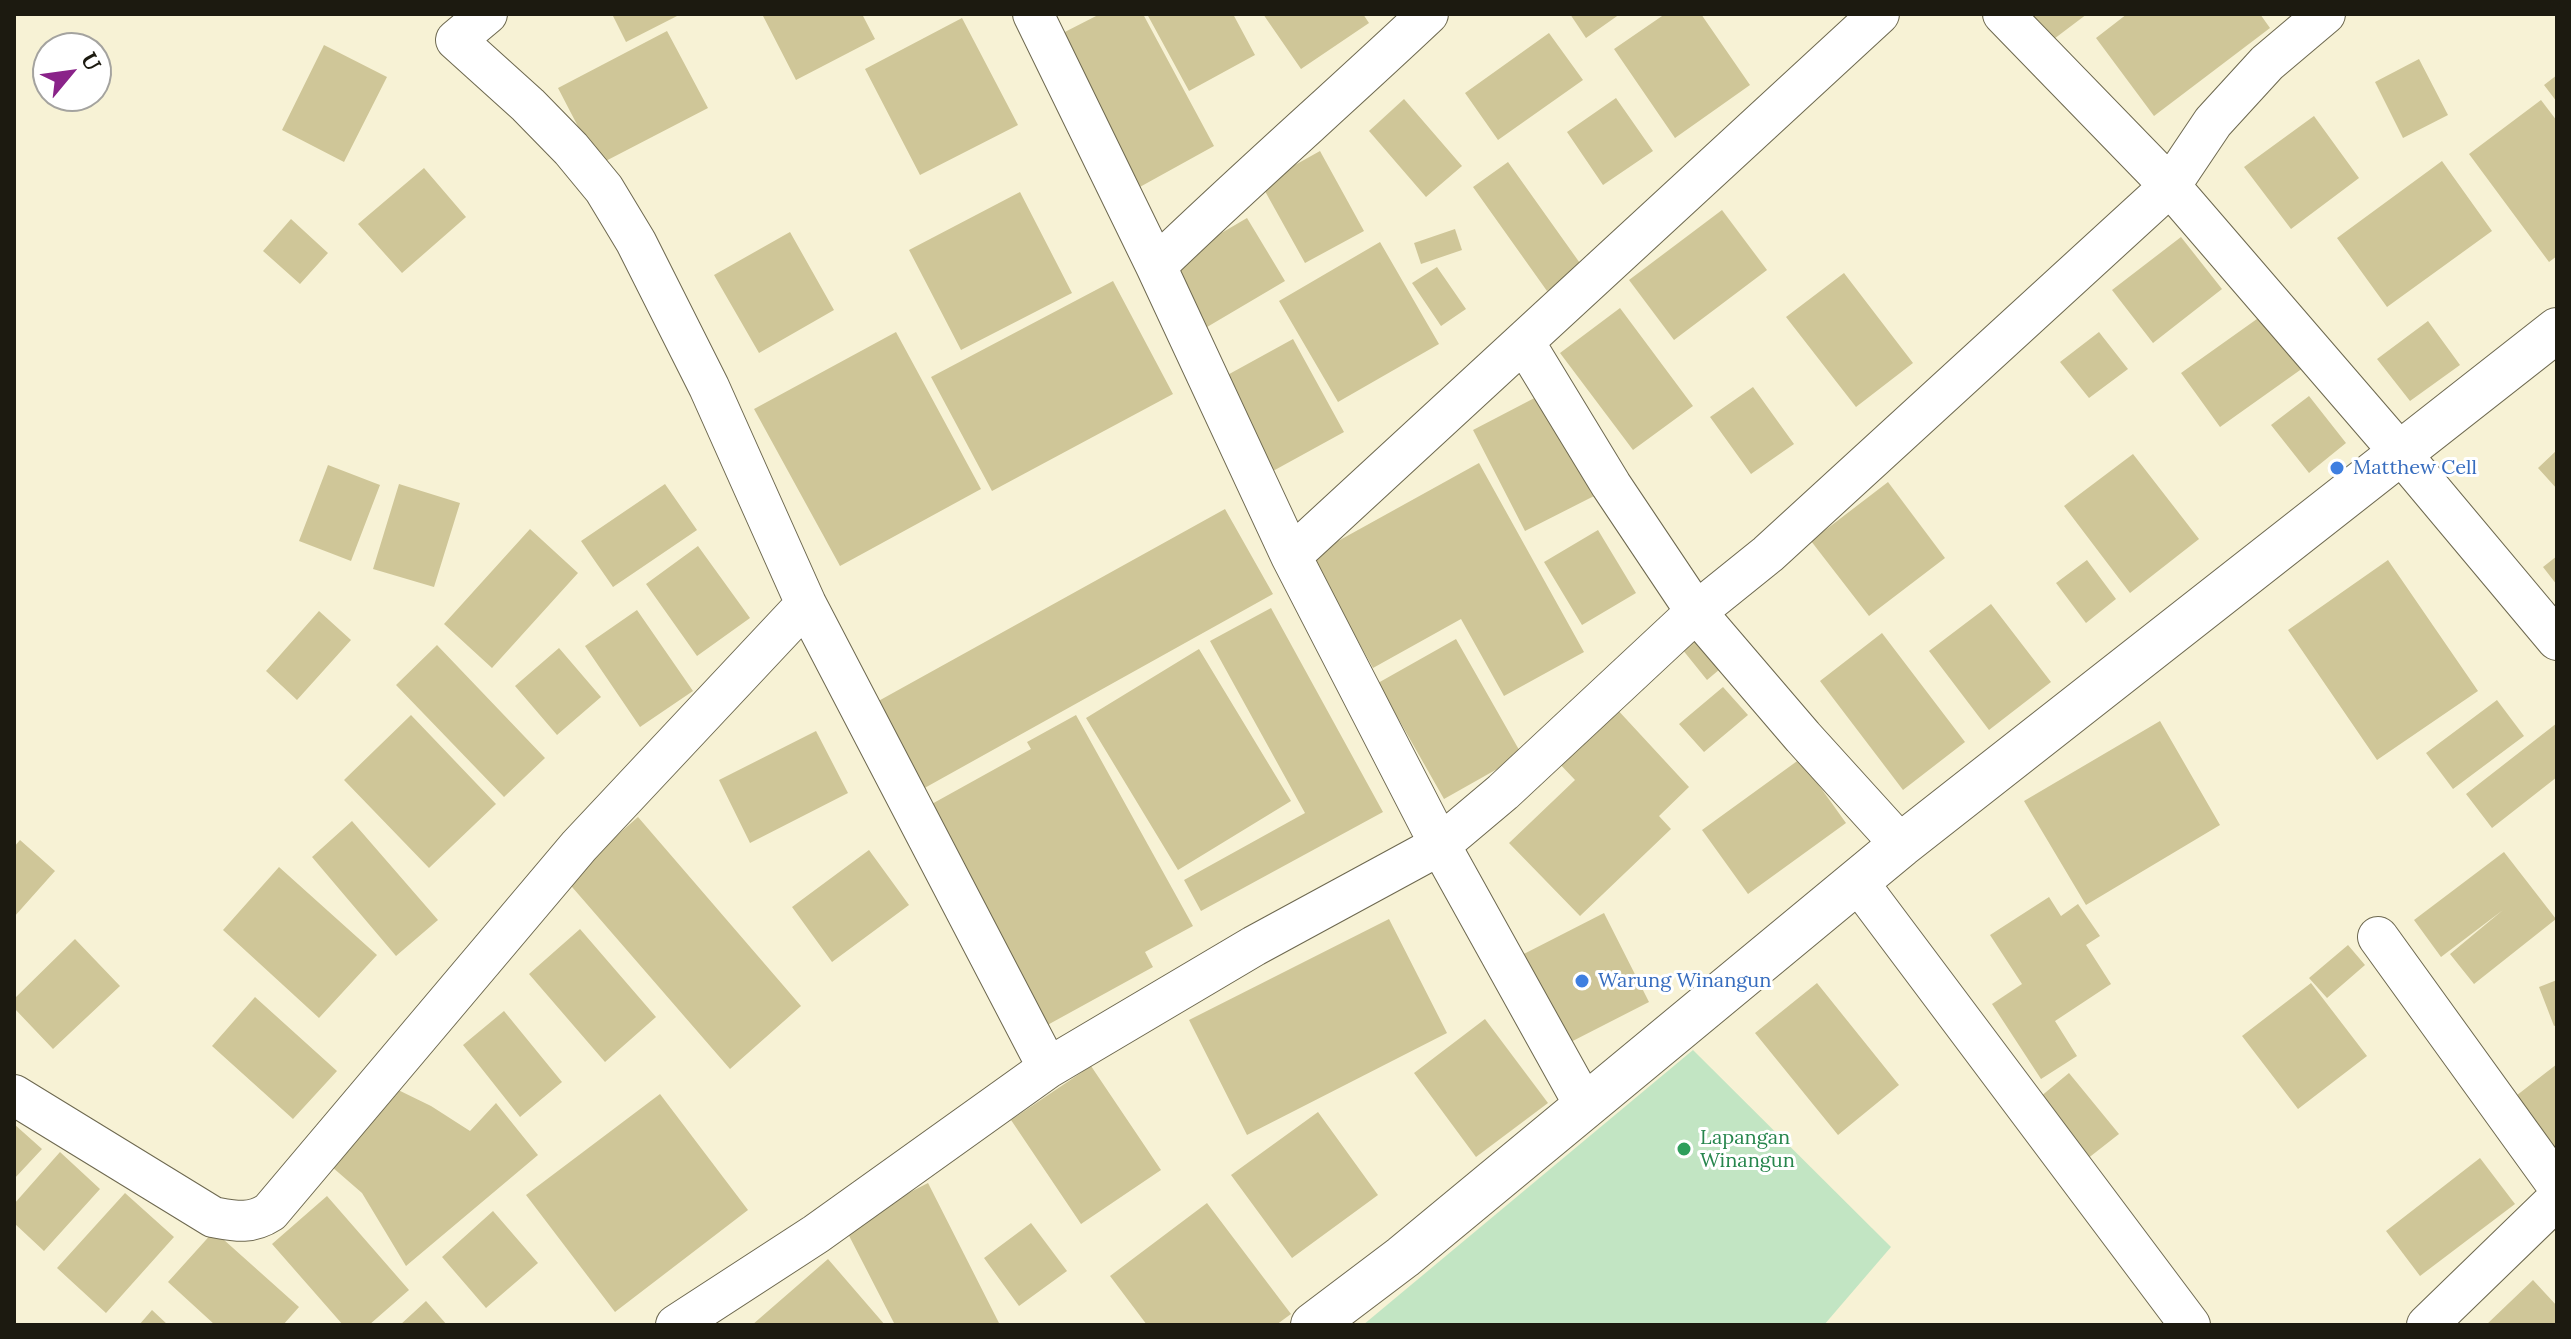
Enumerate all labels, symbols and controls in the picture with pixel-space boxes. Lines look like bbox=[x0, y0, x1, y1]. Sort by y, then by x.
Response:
north arrow bbox=[32, 32, 112, 112]
text: U bbox=[75, 47, 108, 75]
place label: Matthew Cell bbox=[2353, 456, 2477, 480]
marker: Matthew Cell bbox=[2328, 459, 2346, 477]
place label: Warung Winangun bbox=[1598, 969, 1771, 993]
marker: Warung Winangun bbox=[1573, 972, 1591, 990]
place label: Lapangan Winangun bbox=[1700, 1126, 1795, 1173]
marker: Lapangan Winangun bbox=[1675, 1140, 1693, 1158]

